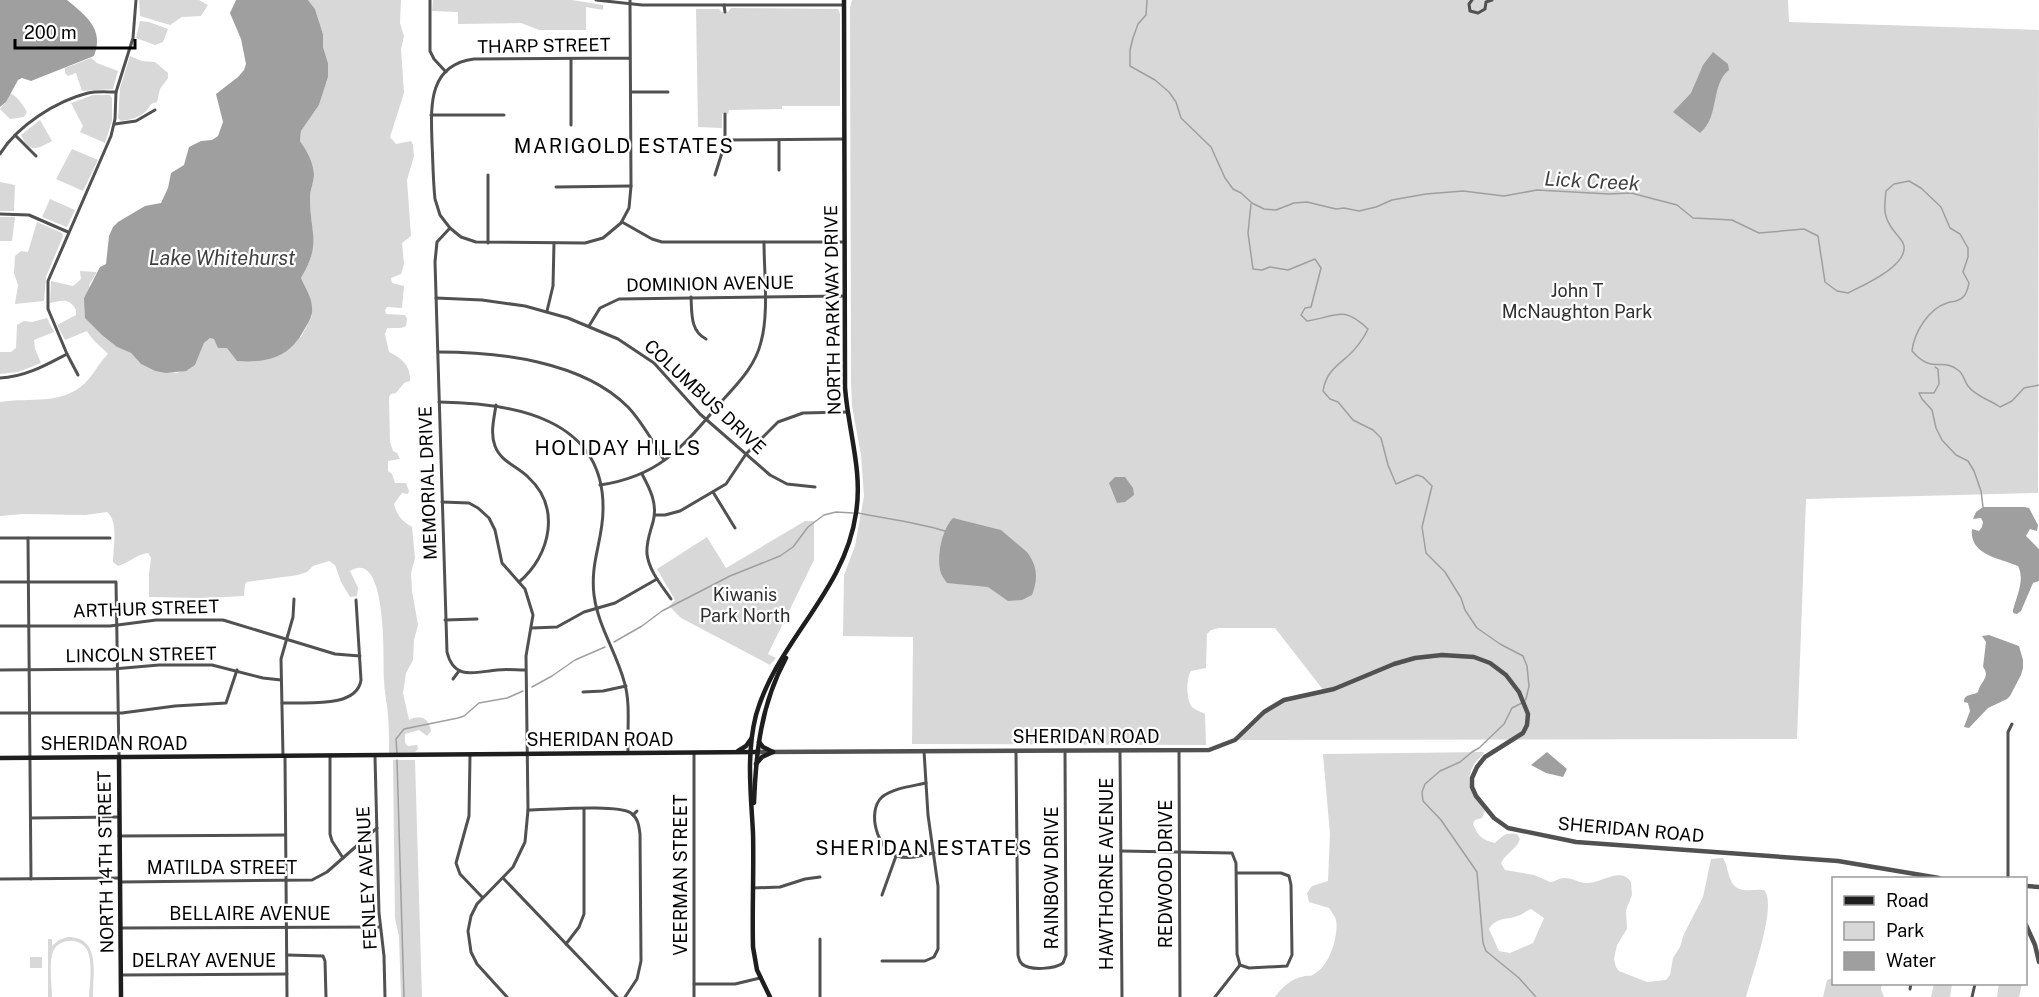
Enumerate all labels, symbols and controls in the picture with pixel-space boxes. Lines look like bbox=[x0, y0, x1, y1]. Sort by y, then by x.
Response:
scale bar bbox=[15, 12, 135, 50]
text: 200 m bbox=[24, 22, 77, 43]
street label: THARP STREET bbox=[477, 34, 611, 57]
district label: MARIGOLD ESTATES bbox=[514, 134, 734, 158]
water label: Lick Creek bbox=[1544, 167, 1640, 195]
street label: NORTH PARKWAY DRIVE bbox=[820, 205, 845, 415]
water label: Lake Whitehurst bbox=[149, 246, 296, 270]
street label: DOMINION AVENUE bbox=[626, 272, 794, 295]
park label: John T McNaughton Park bbox=[1502, 280, 1652, 322]
street label: COLUMBUS DRIVE bbox=[640, 335, 770, 458]
street label: MEMORIAL DRIVE bbox=[414, 406, 441, 560]
district label: HOLIDAY HILLS bbox=[534, 436, 702, 460]
park label: Kiwanis Park North bbox=[700, 584, 790, 626]
street label: ARTHUR STREET bbox=[72, 595, 220, 622]
street label: LINCOLN STREET bbox=[65, 643, 217, 666]
street label: SHERIDAN ROAD bbox=[1013, 726, 1159, 747]
street label: SHERIDAN ROAD bbox=[527, 729, 673, 750]
street label: SHERIDAN ROAD bbox=[41, 733, 187, 754]
street label: NORTH 14TH STREET bbox=[93, 770, 118, 954]
street label: HAWTHORNE AVENUE bbox=[1096, 778, 1117, 970]
street label: VEERMAN STREET bbox=[670, 794, 691, 956]
street label: REDWOOD DRIVE bbox=[1155, 800, 1176, 948]
street label: FENLEY AVENUE bbox=[352, 806, 381, 950]
street label: RAINBOW DRIVE bbox=[1041, 806, 1062, 950]
street label: SHERIDAN ROAD bbox=[1557, 813, 1705, 846]
district label: SHERIDAN ESTATES bbox=[815, 836, 1033, 860]
street label: MATILDA STREET bbox=[147, 857, 298, 878]
legend bbox=[1832, 877, 2027, 985]
text: Road bbox=[1886, 890, 1929, 911]
street label: BELLAIRE AVENUE bbox=[169, 903, 331, 924]
text: Park bbox=[1886, 920, 1924, 941]
street label: DELRAY AVENUE bbox=[132, 950, 276, 971]
text: Water bbox=[1886, 950, 1936, 971]

